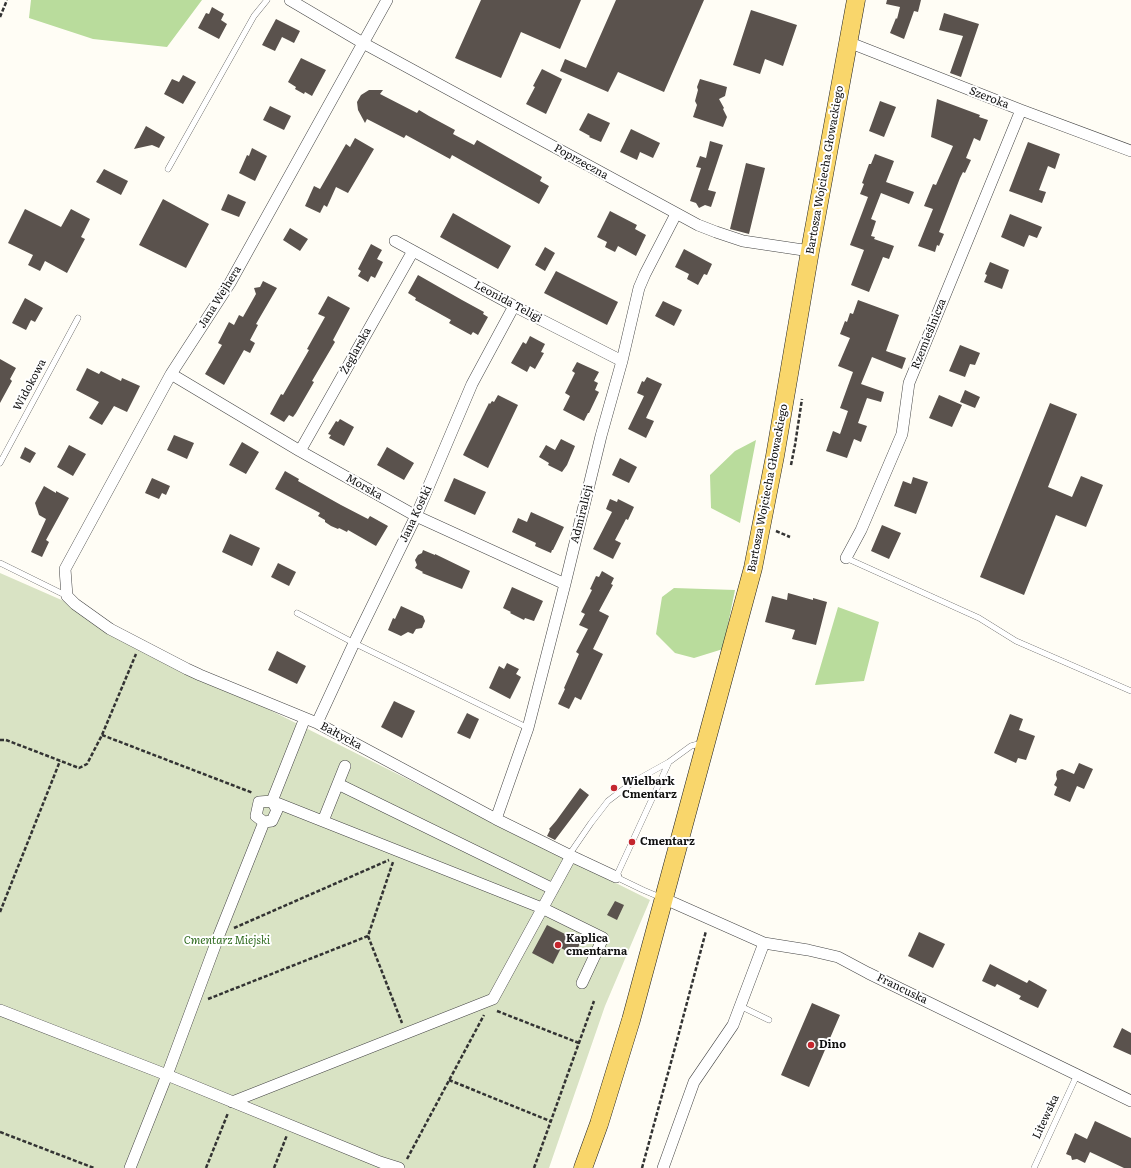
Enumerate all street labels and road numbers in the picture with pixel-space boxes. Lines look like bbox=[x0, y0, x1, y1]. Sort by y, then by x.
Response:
street label: Szeroka bbox=[967, 84, 1011, 112]
street label: Bartosza Wojciecha Głowackiego bbox=[804, 85, 846, 255]
street label: Poprzeczna bbox=[552, 142, 610, 182]
street label: Jana Wejhera bbox=[196, 263, 244, 331]
street label: Leonida Teligi bbox=[472, 279, 544, 325]
street label: Rzemieślnicza bbox=[909, 297, 949, 371]
street label: Żeglarska bbox=[338, 325, 374, 377]
street label: Widokowa bbox=[11, 357, 49, 413]
street label: Bartosza Wojciecha Głowackiego bbox=[745, 403, 791, 573]
street label: Morska bbox=[343, 472, 385, 502]
street label: Admiralicji bbox=[568, 483, 596, 545]
street label: Jana Kostki bbox=[397, 484, 435, 544]
street label: Bałtycka bbox=[318, 720, 364, 752]
street label: Francuska bbox=[874, 971, 930, 1007]
street label: Litewska bbox=[1030, 1093, 1062, 1141]

